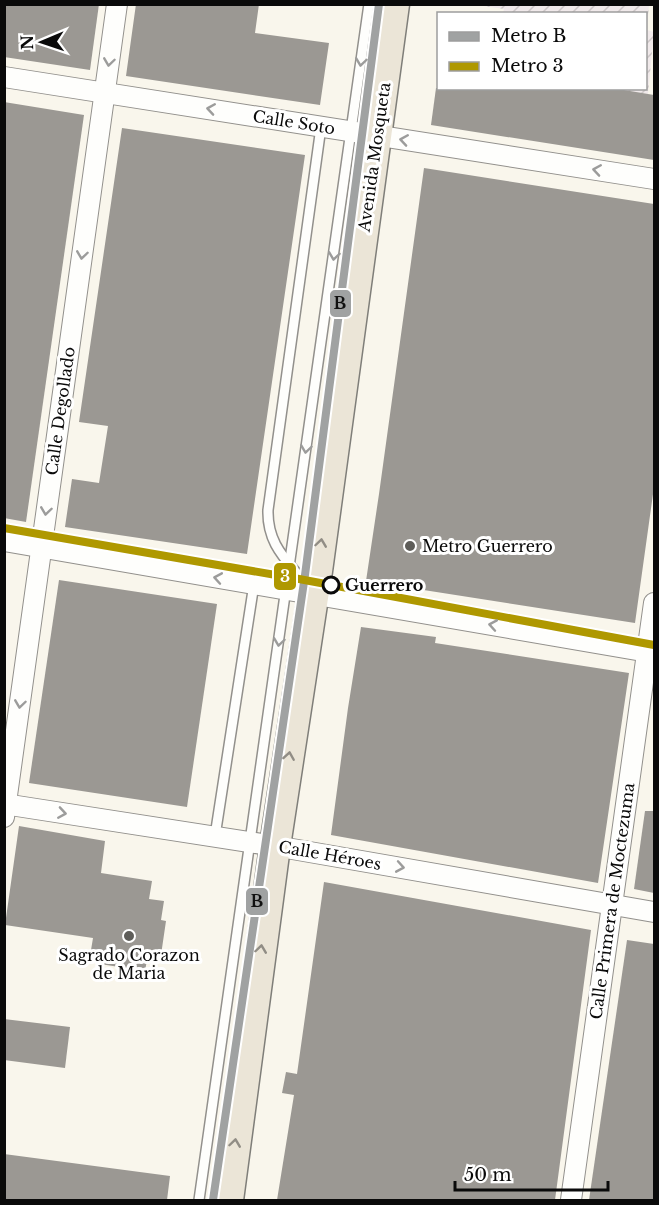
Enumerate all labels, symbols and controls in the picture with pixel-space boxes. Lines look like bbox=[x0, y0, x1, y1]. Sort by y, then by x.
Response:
north arrow bbox=[12, 12, 72, 72]
legend bbox=[437, 12, 647, 90]
text: Metro B bbox=[491, 25, 566, 47]
text: N bbox=[17, 35, 37, 50]
text: Metro 3 bbox=[491, 55, 564, 77]
one-way arrow bbox=[103, 58, 115, 67]
one-way arrow bbox=[355, 58, 368, 67]
street label: Avenida Mosqueta bbox=[353, 81, 394, 234]
one-way arrow bbox=[207, 104, 216, 116]
street label: Calle Soto bbox=[251, 106, 337, 138]
one-way arrow bbox=[399, 134, 409, 146]
one-way arrow bbox=[592, 164, 602, 177]
one-way arrow bbox=[76, 251, 88, 260]
one-way arrow bbox=[328, 251, 340, 260]
line badge: B bbox=[329, 289, 352, 318]
text: B bbox=[334, 293, 347, 313]
street label: Calle Degollado bbox=[41, 345, 79, 477]
one-way arrow bbox=[301, 444, 313, 453]
one-way arrow bbox=[41, 506, 53, 516]
place label: Metro Guerrero bbox=[422, 536, 553, 556]
one-way arrow bbox=[315, 538, 327, 547]
marker: Metro Guerrero bbox=[403, 539, 417, 553]
line badge: 3 bbox=[273, 562, 297, 591]
text: 3 bbox=[280, 566, 290, 586]
one-way arrow bbox=[214, 572, 224, 585]
place label: Guerrero bbox=[345, 575, 423, 595]
marker: Guerrero bbox=[322, 576, 340, 594]
one-way arrow bbox=[489, 620, 498, 632]
one-way arrow bbox=[274, 637, 286, 646]
one-way arrow bbox=[14, 700, 27, 709]
one-way arrow bbox=[282, 752, 295, 762]
street label: Calle Primera de Moctezuma bbox=[585, 781, 639, 1021]
one-way arrow bbox=[57, 806, 67, 819]
street label: Calle Héroes bbox=[277, 836, 383, 874]
one-way arrow bbox=[395, 861, 405, 873]
line badge: B bbox=[245, 887, 269, 916]
text: B bbox=[251, 891, 264, 911]
marker: Sagrado Corazon de Maria bbox=[122, 929, 136, 943]
place label: Sagrado Corazon de Maria bbox=[58, 945, 200, 983]
one-way arrow bbox=[255, 945, 267, 954]
one-way arrow bbox=[229, 1138, 241, 1147]
scale bar bbox=[455, 1154, 608, 1192]
text: 50 m bbox=[464, 1164, 512, 1186]

